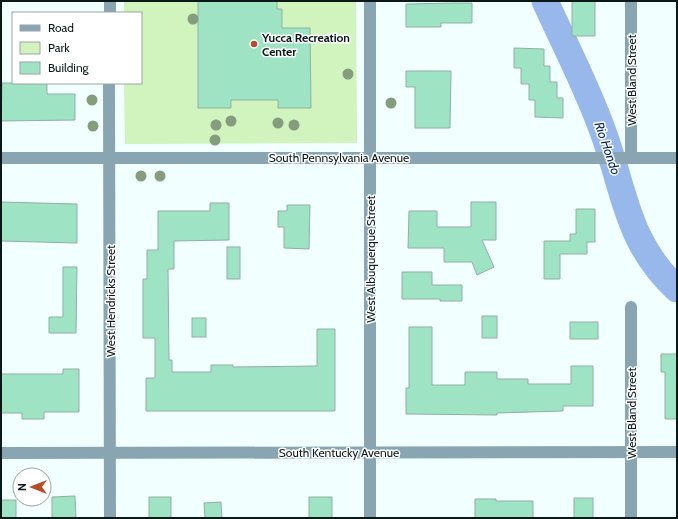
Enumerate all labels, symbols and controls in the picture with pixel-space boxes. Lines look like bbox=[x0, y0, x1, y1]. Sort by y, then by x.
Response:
legend bbox=[12, 12, 142, 84]
text: Road bbox=[48, 20, 74, 35]
place label: Yucca Recreation Center bbox=[261, 30, 350, 59]
street label: West Bland Street bbox=[624, 34, 639, 126]
marker: Yucca Recreation Center bbox=[249, 39, 259, 49]
text: Park bbox=[48, 40, 70, 55]
text: Building bbox=[48, 60, 90, 75]
water label: Rio Hondo bbox=[591, 119, 625, 177]
street label: South Pennsylvania Avenue bbox=[269, 150, 409, 165]
street label: West Albuquerque Street bbox=[363, 195, 378, 323]
street label: West Hendricks Street bbox=[103, 245, 118, 357]
street label: West Bland Street bbox=[624, 367, 639, 459]
street label: South Kentucky Avenue bbox=[279, 445, 399, 460]
north arrow bbox=[12, 467, 52, 507]
text: N bbox=[15, 483, 29, 491]

